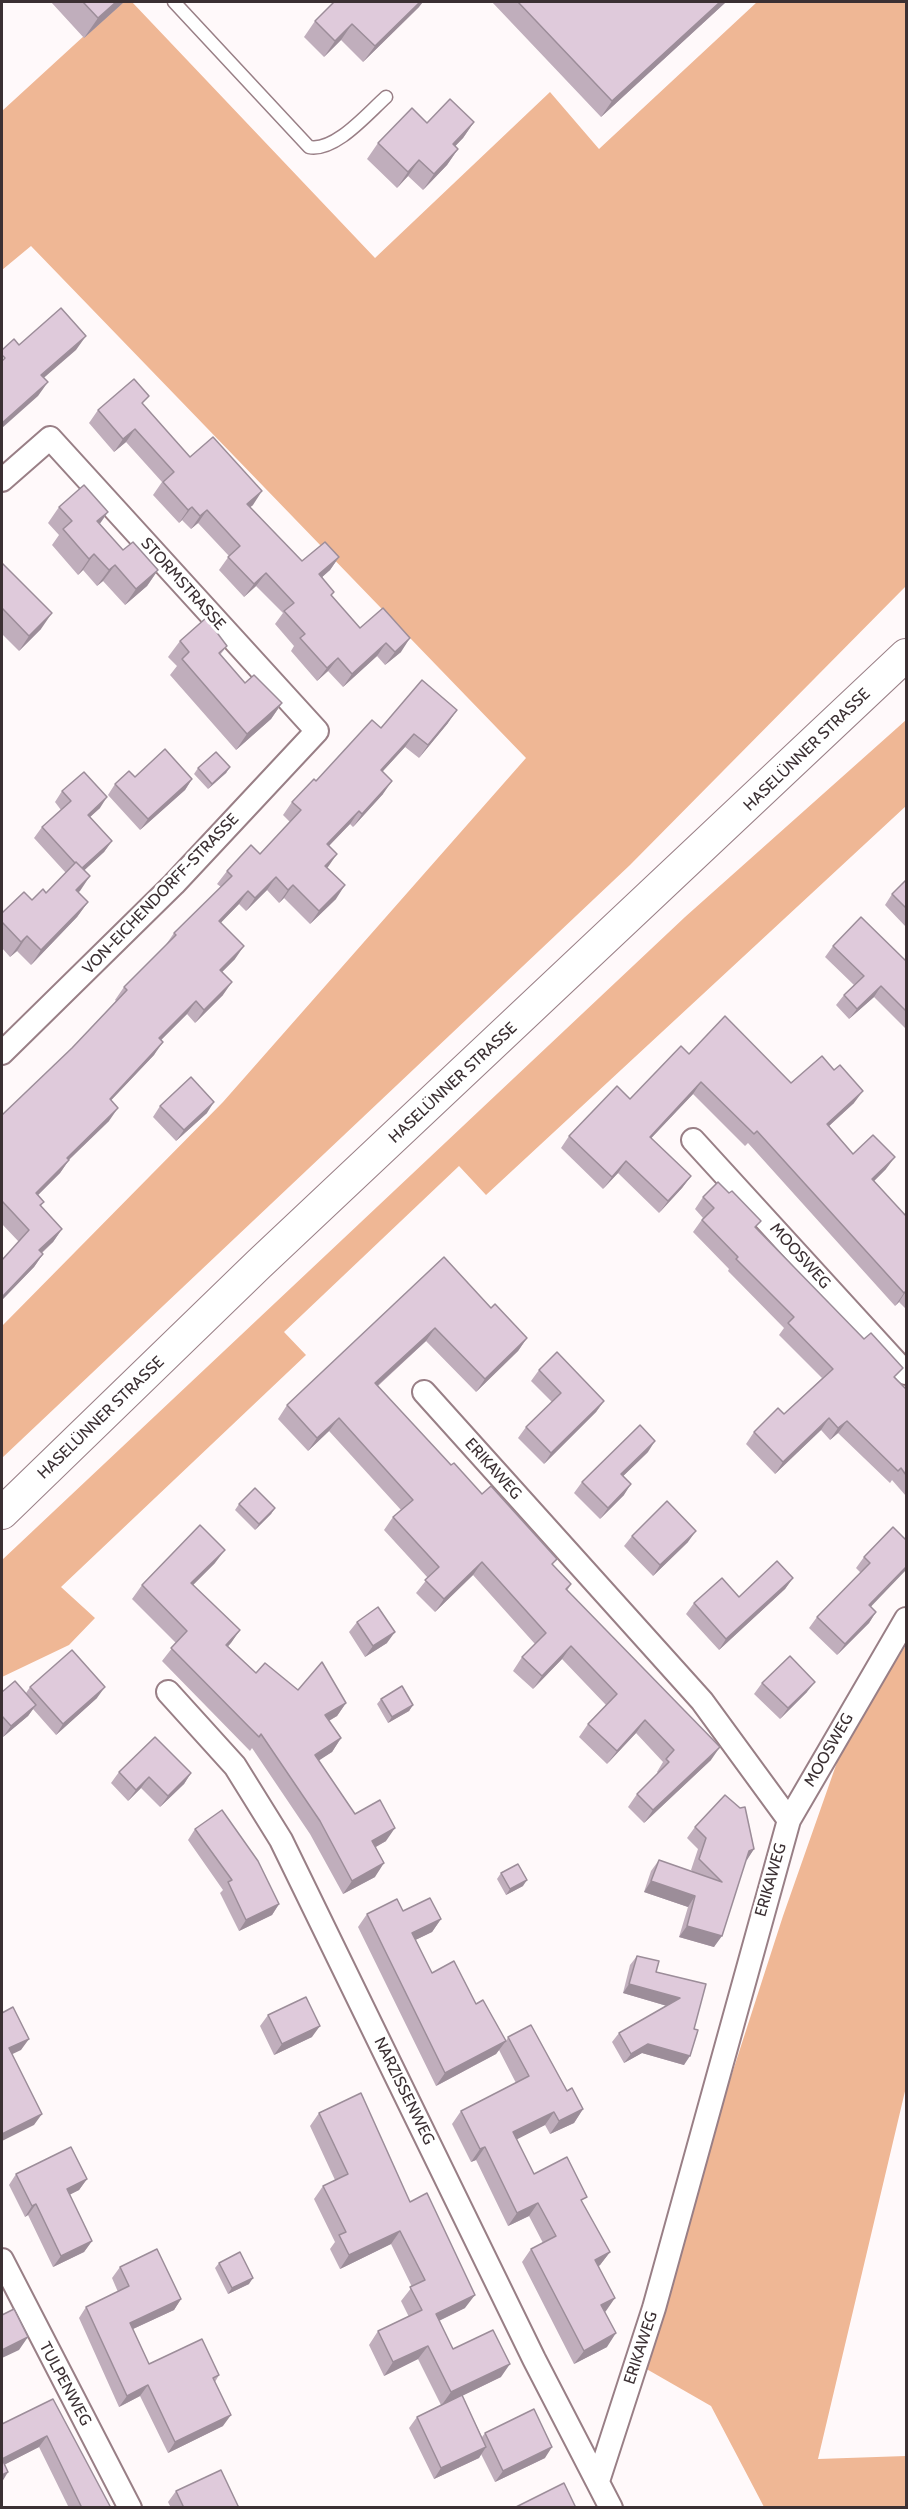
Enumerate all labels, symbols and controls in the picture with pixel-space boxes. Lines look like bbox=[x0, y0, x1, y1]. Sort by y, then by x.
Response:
street label: STORMSTRASSE bbox=[137, 534, 229, 634]
street label: HASELÜNNER STRASSE bbox=[740, 685, 874, 815]
street label: VON-EICHENDORFF-STRASSE bbox=[79, 810, 243, 978]
street label: HASELÜNNER STRASSE bbox=[385, 1019, 521, 1147]
street label: MOOSWEG bbox=[766, 1219, 834, 1293]
street label: HASELÜNNER STRASSE bbox=[34, 1353, 168, 1483]
street label: ERIKAWEG bbox=[461, 1435, 525, 1503]
street label: MOOSWEG bbox=[800, 1710, 858, 1790]
street label: ERIKAWEG bbox=[751, 1841, 791, 1919]
street label: NARZISSENWEG bbox=[370, 2034, 438, 2148]
street label: ERIKAWEG bbox=[620, 2309, 662, 2387]
street label: TULPENWEG bbox=[35, 2339, 95, 2429]

